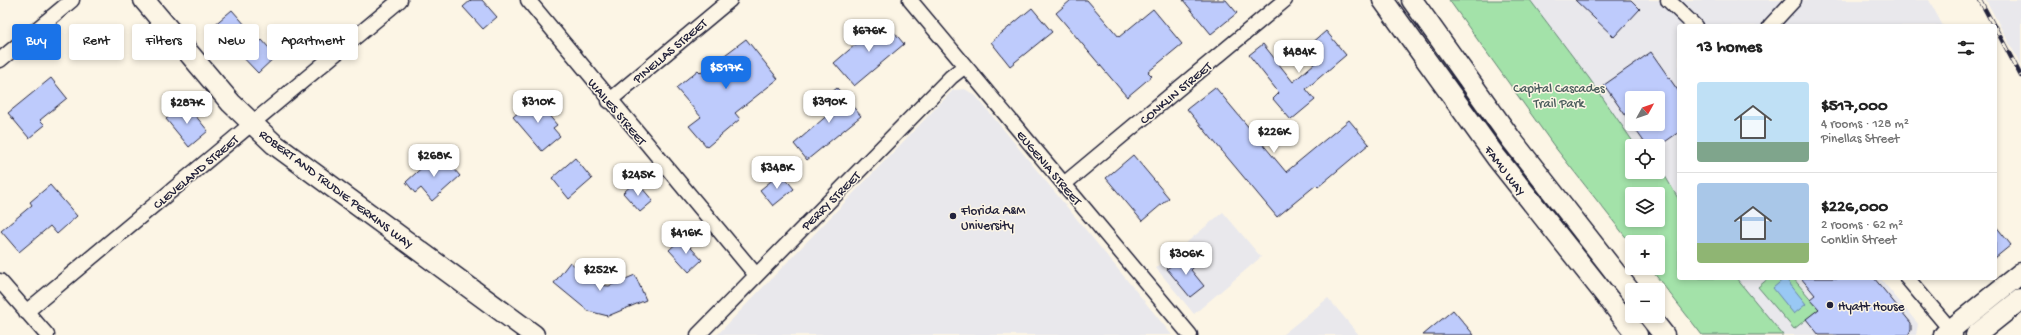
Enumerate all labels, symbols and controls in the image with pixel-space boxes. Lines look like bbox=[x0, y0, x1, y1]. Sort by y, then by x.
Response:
street label: PINELLAS STREET bbox=[630, 16, 712, 88]
pin: $676K bbox=[841, 19, 897, 53]
chip: Buy bbox=[12, 24, 61, 60]
chip: Rent bbox=[69, 24, 124, 60]
chip: Filters bbox=[132, 24, 196, 60]
chip: New bbox=[204, 24, 259, 60]
chip: Apartment bbox=[267, 24, 358, 60]
text: $676K bbox=[853, 24, 885, 39]
icon: filters bbox=[1955, 37, 1977, 59]
text: 13 homes bbox=[1697, 38, 1762, 58]
pin: $484K bbox=[1271, 40, 1327, 74]
text: $484K bbox=[1283, 45, 1315, 60]
pin: $517K bbox=[698, 56, 754, 90]
street label: CONKLIN STREET bbox=[1138, 59, 1216, 128]
text: $517K bbox=[710, 61, 742, 76]
street label: WAILES STREET bbox=[584, 76, 649, 150]
park label: Capital Cascades Trail Park bbox=[1513, 82, 1606, 112]
pin: $310K bbox=[510, 90, 566, 124]
pin: $390K bbox=[801, 90, 857, 124]
pin: $287K bbox=[159, 91, 215, 125]
north arrow bbox=[1625, 91, 1665, 131]
map controls bbox=[1625, 91, 1665, 323]
text: $310K bbox=[522, 95, 554, 110]
text: $390K bbox=[812, 95, 846, 110]
text: $287K bbox=[170, 96, 204, 111]
text: $517,000 bbox=[1821, 97, 1888, 117]
icon: home bbox=[1729, 98, 1777, 146]
text: 4 rooms · 128 m² bbox=[1821, 117, 1909, 132]
pin: $226K bbox=[1246, 120, 1302, 154]
text: $226K bbox=[1258, 125, 1290, 140]
street label: ROBERT AND TRUDIE PERKINS WAY bbox=[256, 127, 415, 253]
street label: EUGENIA STREET bbox=[1012, 128, 1084, 210]
street label: CLEVELAND STREET bbox=[151, 132, 243, 213]
text: Pinellas Street bbox=[1821, 132, 1899, 147]
button: locate bbox=[1625, 139, 1665, 179]
street label: FAMU WAY bbox=[1480, 143, 1528, 199]
pin: $268K bbox=[406, 144, 462, 178]
text: $268K bbox=[417, 149, 451, 164]
pin: $348K bbox=[749, 156, 805, 190]
text: $348K bbox=[760, 161, 794, 176]
pin: $245K bbox=[610, 163, 666, 197]
text: $245K bbox=[622, 168, 654, 183]
street label: PERRY STREET bbox=[799, 169, 865, 235]
button: layers bbox=[1625, 187, 1665, 227]
text: $226,000 bbox=[1821, 198, 1888, 218]
icon: home bbox=[1729, 199, 1777, 247]
place label: Florida A&M University bbox=[960, 204, 1026, 234]
marker: Florida A&M University bbox=[948, 211, 958, 221]
text: 2 rooms · 62 m² bbox=[1821, 218, 1903, 233]
pin: $416K bbox=[658, 221, 714, 255]
text: $416K bbox=[671, 226, 702, 241]
text: Conklin Street bbox=[1821, 233, 1896, 248]
button: + bbox=[1625, 235, 1665, 275]
pin: $306K bbox=[1158, 242, 1214, 276]
text: $306K bbox=[1169, 247, 1203, 262]
pin: $252K bbox=[572, 258, 628, 292]
text: $252K bbox=[584, 263, 616, 278]
button: − bbox=[1625, 283, 1665, 323]
marker: Hyatt House bbox=[1825, 300, 1835, 310]
place label: Hyatt House bbox=[1838, 300, 1905, 315]

